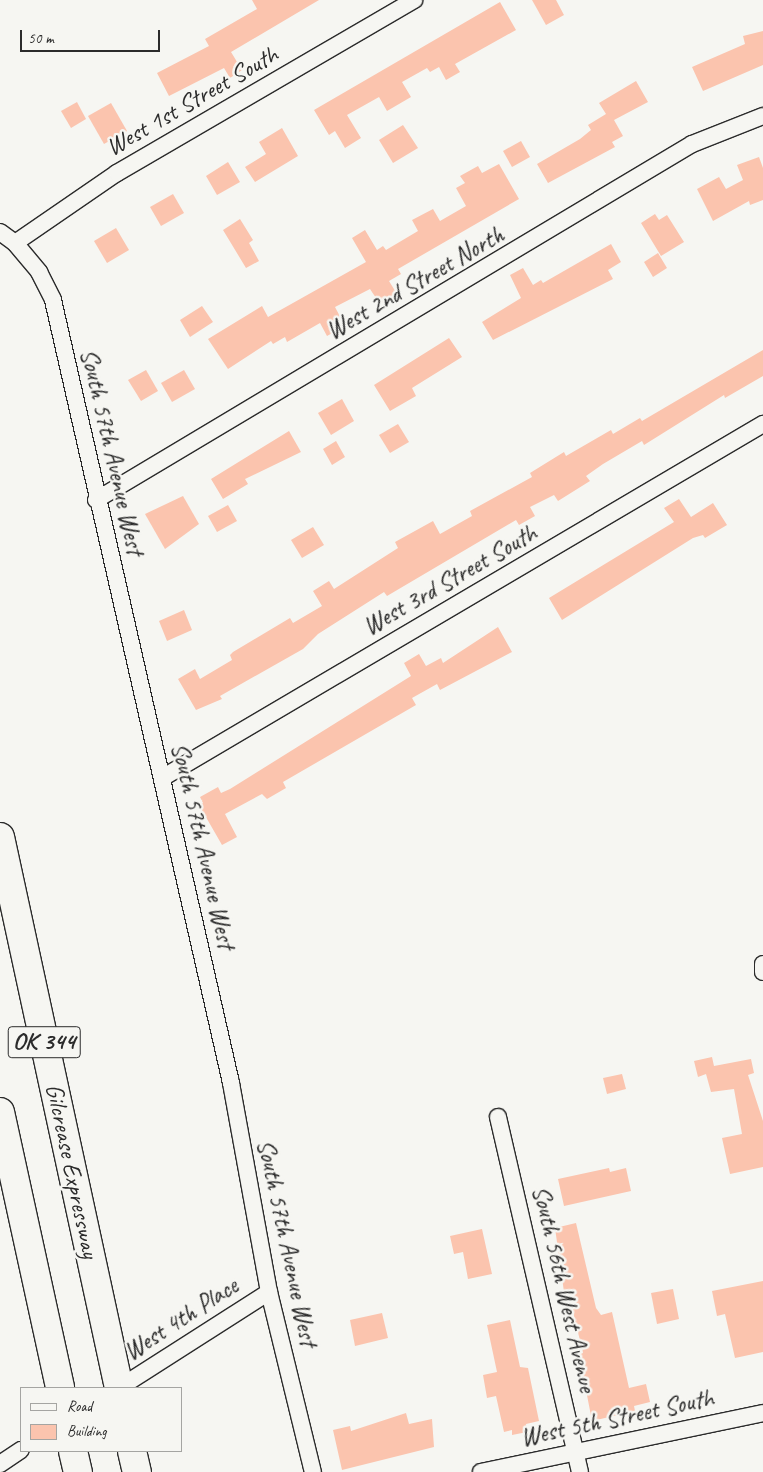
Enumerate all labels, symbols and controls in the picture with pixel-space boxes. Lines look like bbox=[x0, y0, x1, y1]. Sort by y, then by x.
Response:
scale bar bbox=[22, 20, 162, 52]
text: 50 m bbox=[28, 29, 54, 48]
street label: West 1st Street South bbox=[101, 40, 283, 162]
street label: West 2nd Street North bbox=[321, 220, 509, 346]
street label: South 57th Avenue West bbox=[74, 346, 150, 558]
street label: West 3rd Street South bbox=[358, 518, 542, 642]
street label: South 57th Avenue West bbox=[165, 740, 241, 952]
road number: OK 344 bbox=[7, 1020, 82, 1064]
street label: Gilcrease Expressway bbox=[39, 1081, 105, 1261]
street label: South 57th Avenue West bbox=[250, 1137, 324, 1349]
street label: South 56th West Avenue bbox=[526, 1183, 602, 1395]
street label: West 4th Place bbox=[118, 1271, 244, 1367]
street label: West 5th Street South bbox=[518, 1383, 716, 1453]
legend bbox=[20, 1387, 182, 1452]
text: Road bbox=[67, 1397, 92, 1416]
text: Building bbox=[67, 1422, 106, 1441]

